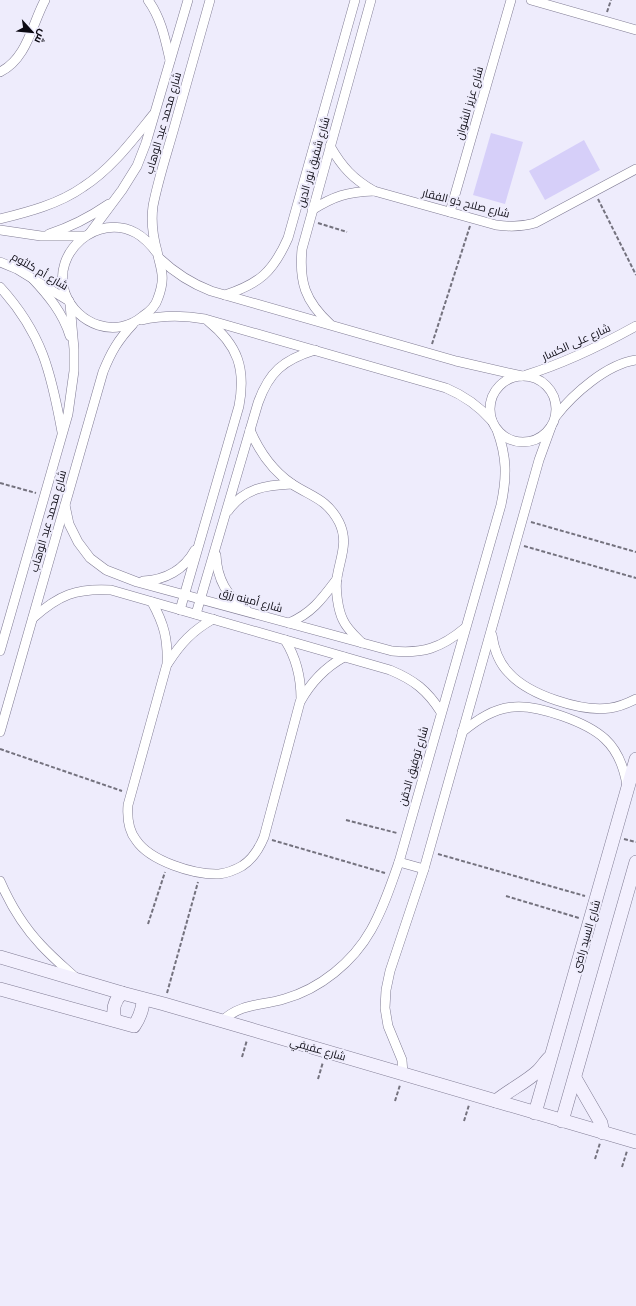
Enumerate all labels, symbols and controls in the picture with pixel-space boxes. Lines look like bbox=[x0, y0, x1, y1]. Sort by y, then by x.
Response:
north arrow bbox=[12, 12, 52, 52]
text: ش bbox=[31, 27, 49, 46]
street label: شارع عزيز الشوان bbox=[453, 65, 487, 142]
street label: شارع محمد عبد الوهاب bbox=[143, 71, 185, 176]
street label: شارع شفيق نور الدين bbox=[294, 115, 334, 209]
street label: شارع صلاح ذو الفقار bbox=[420, 186, 511, 222]
street label: شارع أم كلثوم bbox=[9, 249, 71, 294]
street label: شارع على الكسار bbox=[539, 322, 613, 365]
street label: شارع محمد عبد الوهاب bbox=[28, 469, 70, 574]
street label: شارع أمينه رزق bbox=[218, 585, 284, 616]
street label: شارع توفيق الدقن bbox=[396, 725, 432, 808]
street label: شارع السيد راضى bbox=[570, 898, 604, 974]
street label: شارع عفيفي bbox=[288, 1035, 347, 1066]

